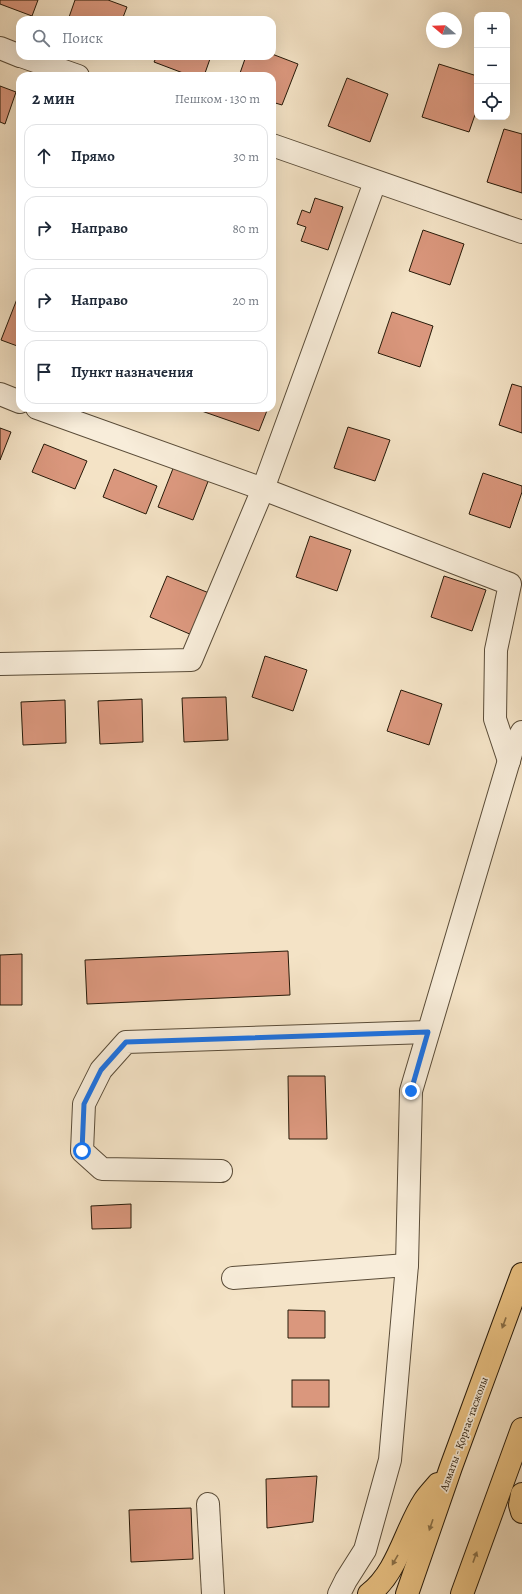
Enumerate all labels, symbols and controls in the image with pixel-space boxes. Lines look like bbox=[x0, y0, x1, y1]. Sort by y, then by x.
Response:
north arrow bbox=[426, 12, 462, 48]
map controls bbox=[474, 12, 510, 120]
button: + bbox=[474, 12, 510, 48]
search box bbox=[16, 16, 276, 60]
icon: search bbox=[30, 27, 52, 49]
text: Поиск bbox=[62, 28, 103, 48]
button: − bbox=[474, 48, 510, 84]
button: locate bbox=[474, 84, 510, 120]
text: 2 мин bbox=[32, 87, 75, 110]
text: Пешком · 130 m bbox=[175, 90, 260, 107]
icon: ahead bbox=[33, 145, 55, 167]
text: Прямо bbox=[71, 146, 115, 166]
text: 30 m bbox=[233, 148, 259, 165]
icon: right bbox=[33, 217, 55, 239]
text: Направо bbox=[71, 218, 128, 238]
text: 80 m bbox=[232, 220, 259, 237]
icon: right bbox=[33, 289, 55, 311]
text: Направо bbox=[71, 290, 128, 310]
text: 20 m bbox=[233, 292, 259, 309]
icon: arrive bbox=[33, 361, 55, 383]
text: Пункт назначения bbox=[71, 362, 193, 382]
route end bbox=[402, 1082, 420, 1100]
route start bbox=[73, 1142, 91, 1160]
one-way arrow bbox=[500, 1318, 506, 1330]
street label: Алматы - Қорғас тасжолы bbox=[436, 1375, 492, 1494]
one-way arrow bbox=[428, 1519, 434, 1531]
one-way arrow bbox=[473, 1551, 479, 1563]
one-way arrow bbox=[391, 1554, 398, 1566]

